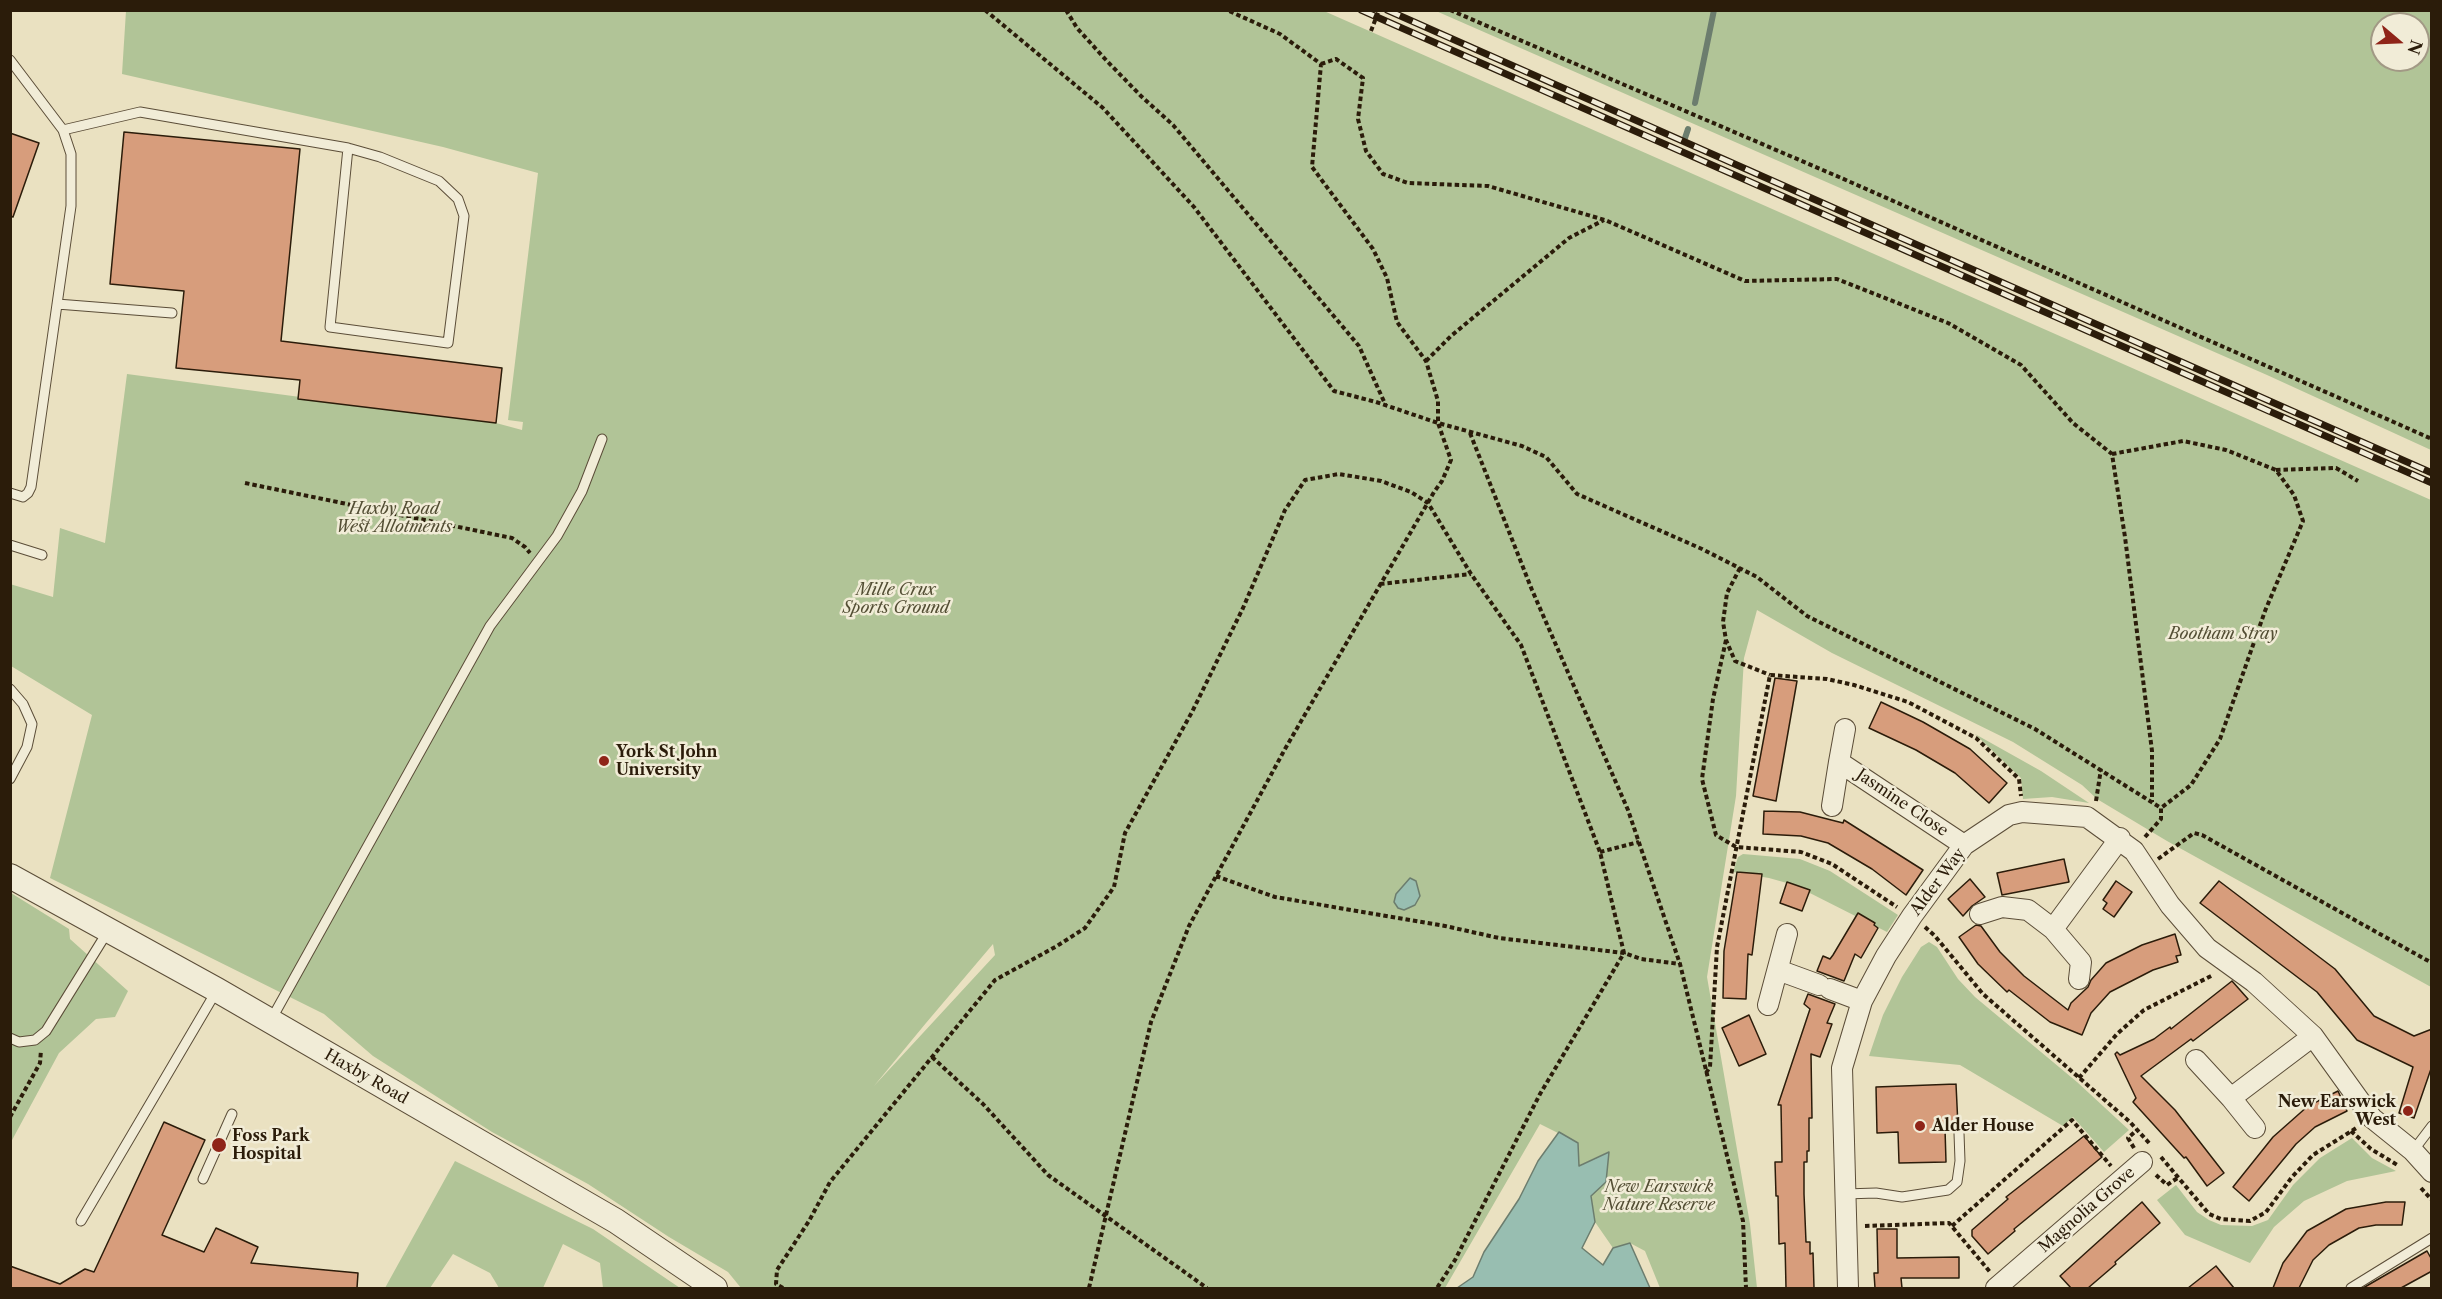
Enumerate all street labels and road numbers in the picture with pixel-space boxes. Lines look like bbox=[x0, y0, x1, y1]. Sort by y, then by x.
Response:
street label: Jasmine Close bbox=[1852, 765, 1952, 841]
street label: Alder Way bbox=[1906, 845, 1970, 919]
street label: Haxby Road bbox=[321, 1045, 411, 1109]
street label: Magnolia Grove bbox=[2035, 1163, 2139, 1257]

